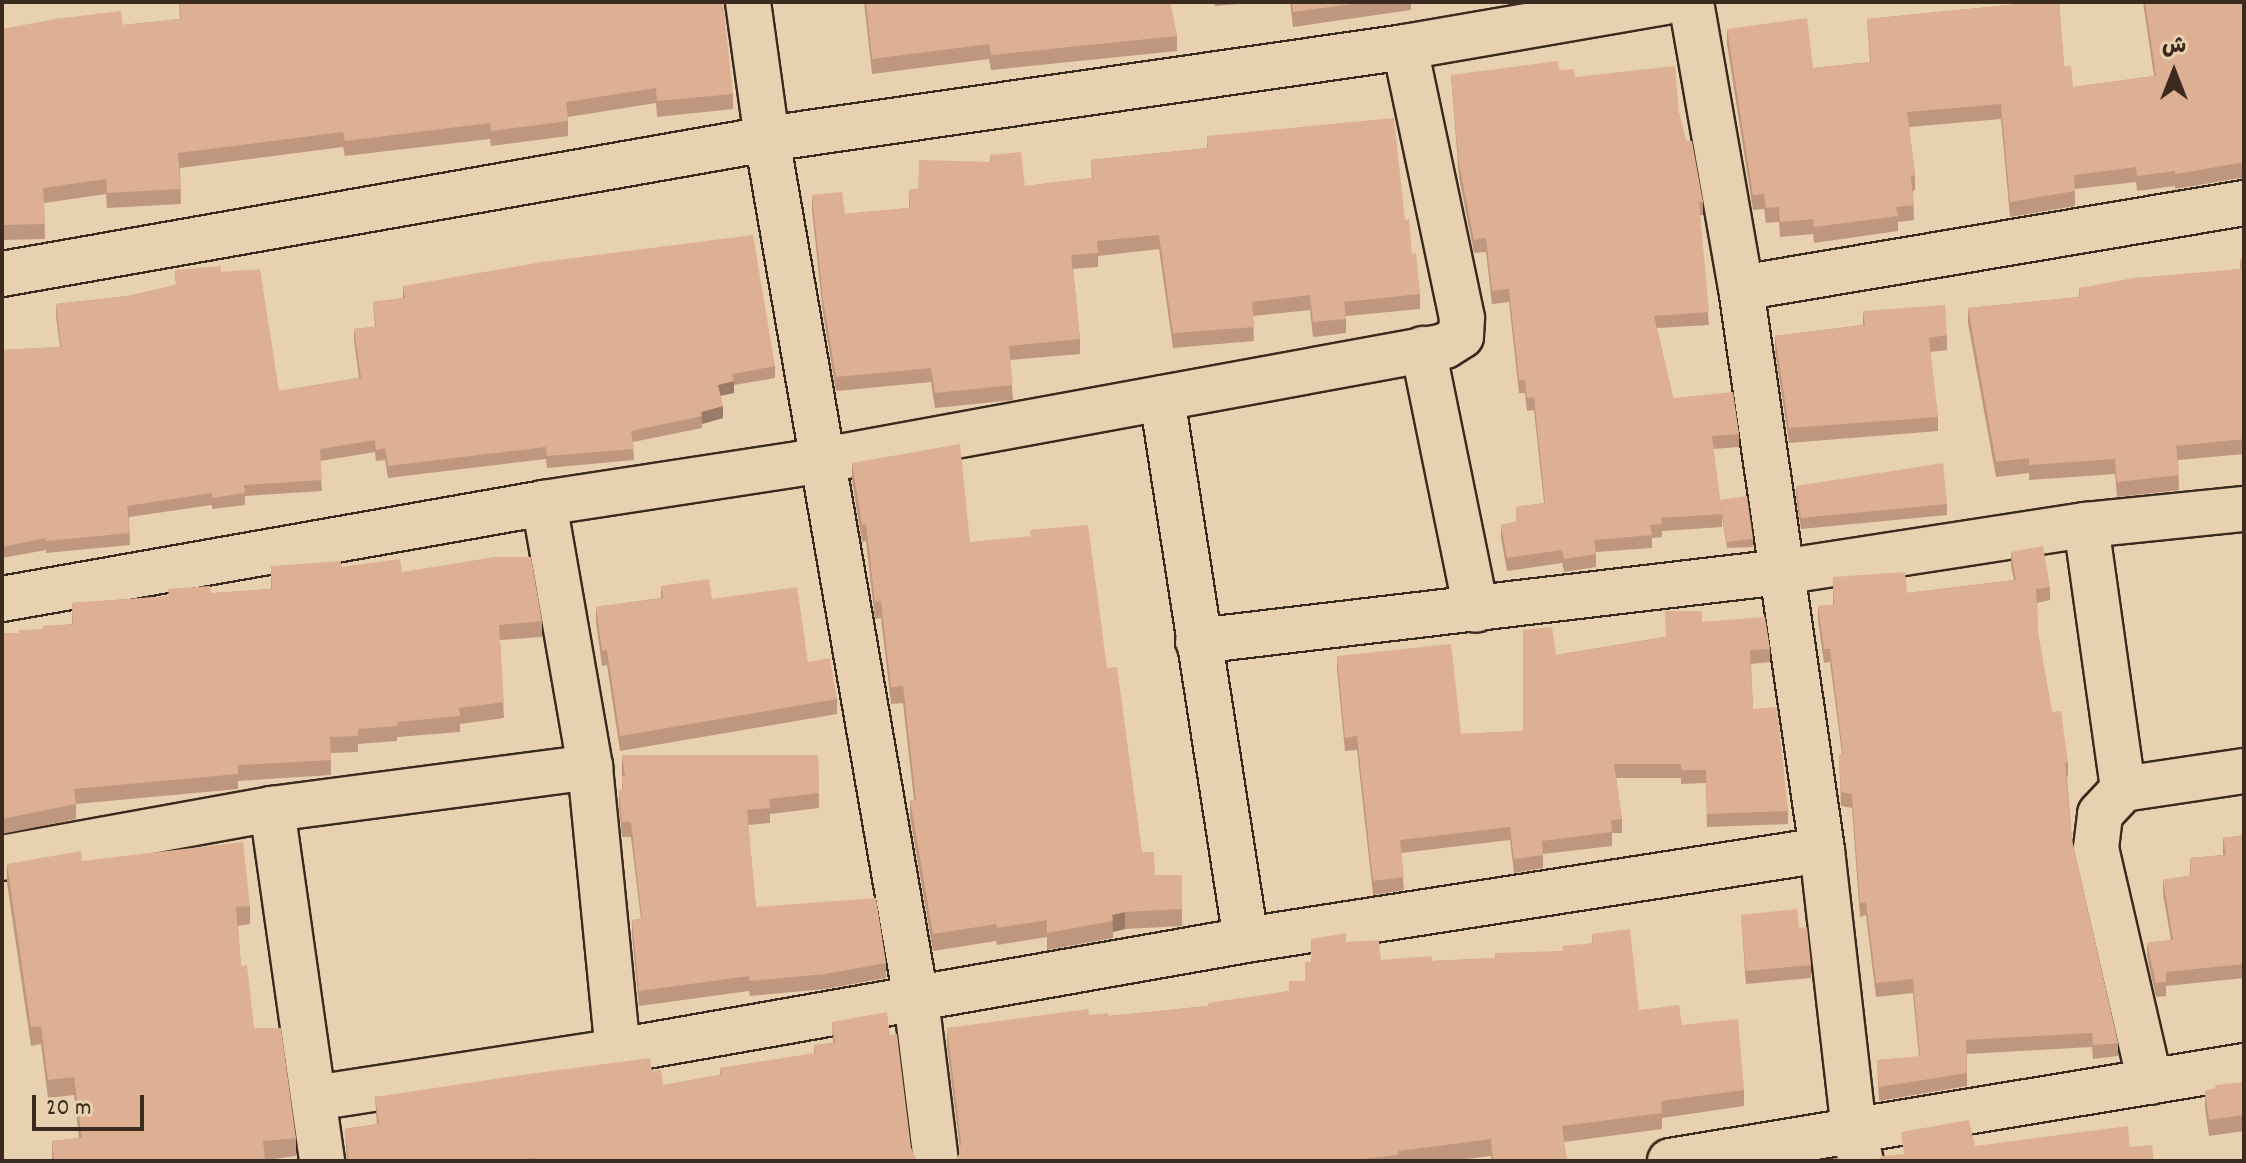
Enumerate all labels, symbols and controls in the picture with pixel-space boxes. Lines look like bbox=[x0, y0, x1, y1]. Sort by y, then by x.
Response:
north arrow bbox=[2134, 32, 2214, 112]
text: ش bbox=[2162, 32, 2186, 63]
scale bar bbox=[36, 1079, 148, 1129]
text: 20 m bbox=[46, 1092, 92, 1126]

